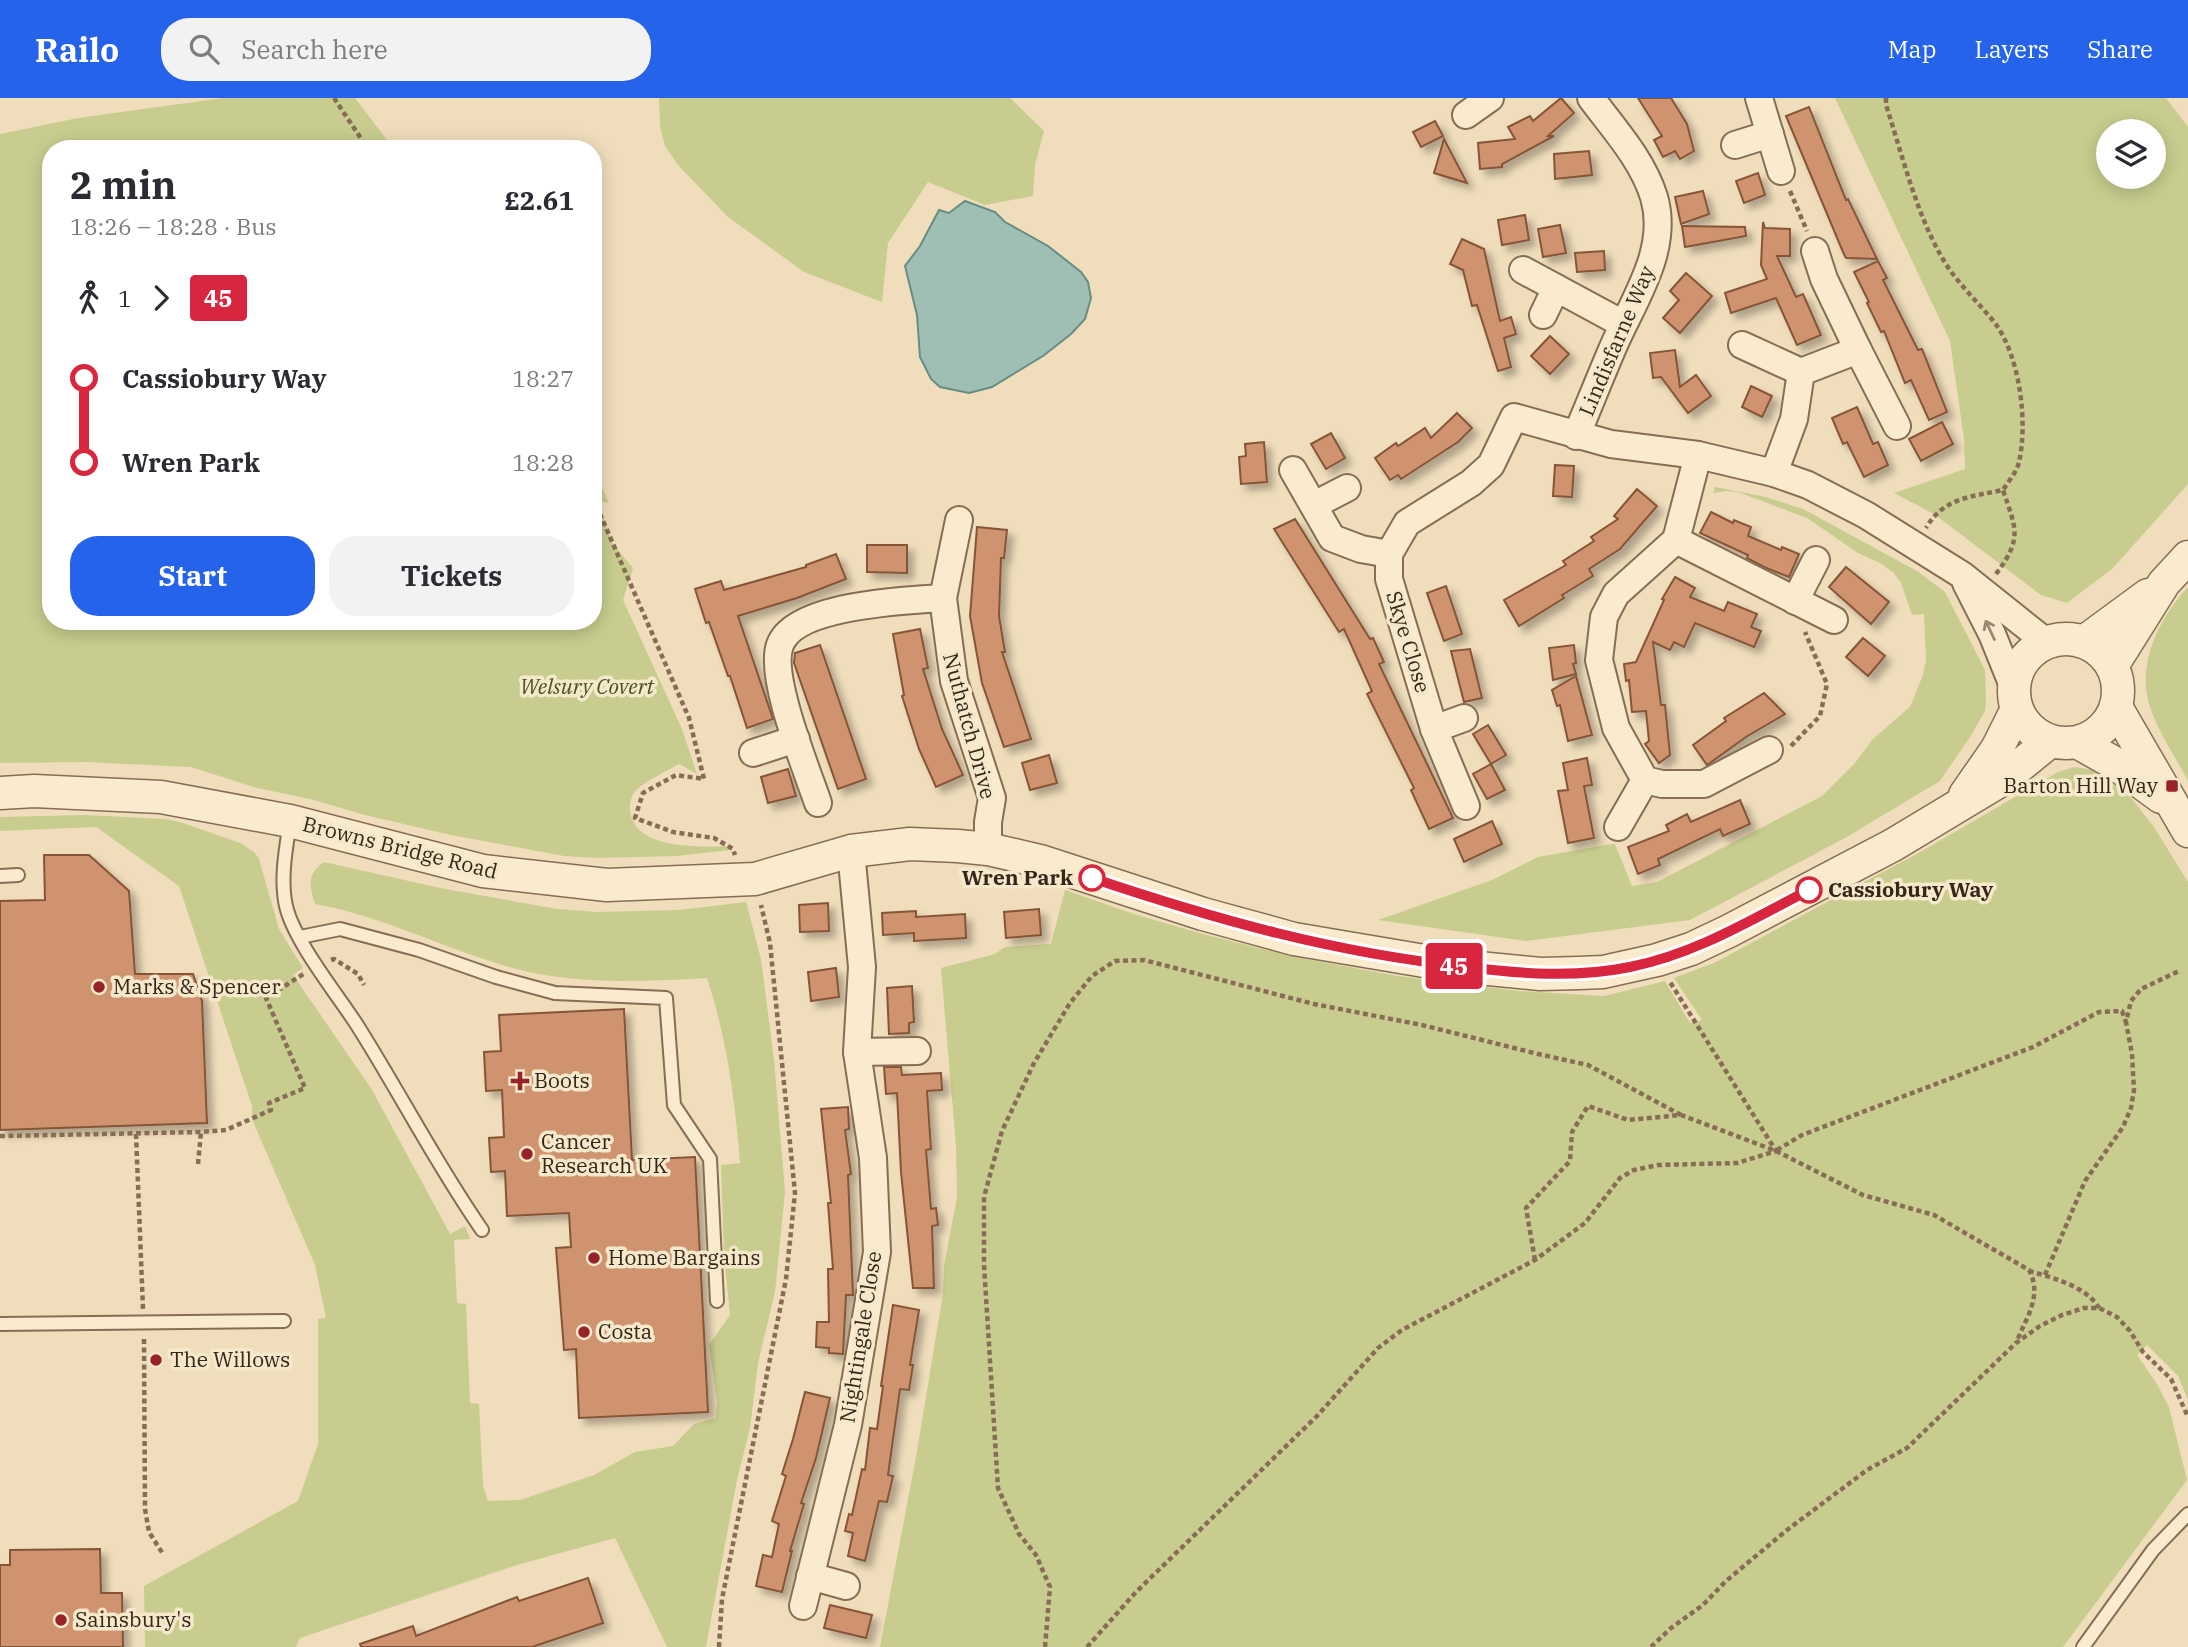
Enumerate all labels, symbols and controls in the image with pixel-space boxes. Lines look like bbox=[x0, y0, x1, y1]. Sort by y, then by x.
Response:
search box bbox=[161, 18, 651, 81]
text: Railo bbox=[35, 28, 119, 71]
icon: search bbox=[185, 30, 223, 68]
text: Search here bbox=[241, 32, 388, 66]
text: Map bbox=[1888, 33, 1936, 65]
text: Layers bbox=[1974, 33, 2049, 65]
text: Share bbox=[2087, 33, 2153, 65]
map controls bbox=[2096, 119, 2166, 189]
button: layers bbox=[2096, 119, 2166, 189]
text: 2 min bbox=[70, 160, 176, 209]
text: £2.61 bbox=[504, 183, 574, 217]
text: 18:26 – 18:28 · Bus bbox=[70, 211, 277, 241]
street label: Lindisfarne Way bbox=[1572, 260, 1661, 420]
icon: walk bbox=[70, 279, 108, 317]
icon: forward bbox=[142, 279, 180, 317]
text: 45 bbox=[204, 282, 233, 314]
text: 1 bbox=[118, 283, 132, 313]
text: Cassiobury Way bbox=[122, 361, 327, 395]
text: 18:27 bbox=[512, 363, 574, 393]
text: Wren Park bbox=[122, 445, 260, 479]
text: 18:28 bbox=[512, 447, 574, 477]
button: Start bbox=[70, 536, 315, 616]
button: Tickets bbox=[329, 536, 574, 616]
street label: Skye Close bbox=[1380, 587, 1438, 696]
one-way arrow bbox=[1982, 620, 1996, 641]
street label: Nuthatch Drive bbox=[937, 650, 1003, 802]
park label: Welsury Covert bbox=[520, 672, 655, 700]
place label: Barton Hill Way bbox=[2003, 771, 2159, 799]
marker: Barton Hill Way bbox=[2164, 778, 2180, 794]
street label: Browns Bridge Road bbox=[300, 809, 501, 885]
place label: Wren Park bbox=[962, 863, 1073, 891]
marker: Wren Park bbox=[1079, 865, 1105, 891]
place label: Cassiobury Way bbox=[1828, 875, 1993, 903]
marker: Cassiobury Way bbox=[1796, 877, 1822, 903]
line badge: 45 bbox=[1422, 943, 1486, 989]
text: 45 bbox=[1440, 950, 1468, 982]
place label: Marks & Spencer bbox=[113, 972, 281, 1000]
marker: Marks & Spencer bbox=[91, 979, 107, 995]
place label: Boots bbox=[534, 1066, 590, 1094]
marker: Boots bbox=[512, 1073, 528, 1089]
place label: Cancer Research UK bbox=[541, 1127, 668, 1179]
marker: Cancer Research UK bbox=[519, 1146, 535, 1162]
place label: Home Bargains bbox=[608, 1243, 760, 1271]
street label: Nightingale Close bbox=[833, 1249, 887, 1425]
marker: Home Bargains bbox=[586, 1250, 602, 1266]
place label: Costa bbox=[598, 1317, 652, 1345]
marker: Costa bbox=[576, 1324, 592, 1340]
place label: The Willows bbox=[170, 1345, 290, 1373]
marker: The Willows bbox=[148, 1352, 164, 1368]
place label: Sainsbury's bbox=[75, 1605, 192, 1633]
marker: Sainsbury's bbox=[53, 1612, 69, 1628]

